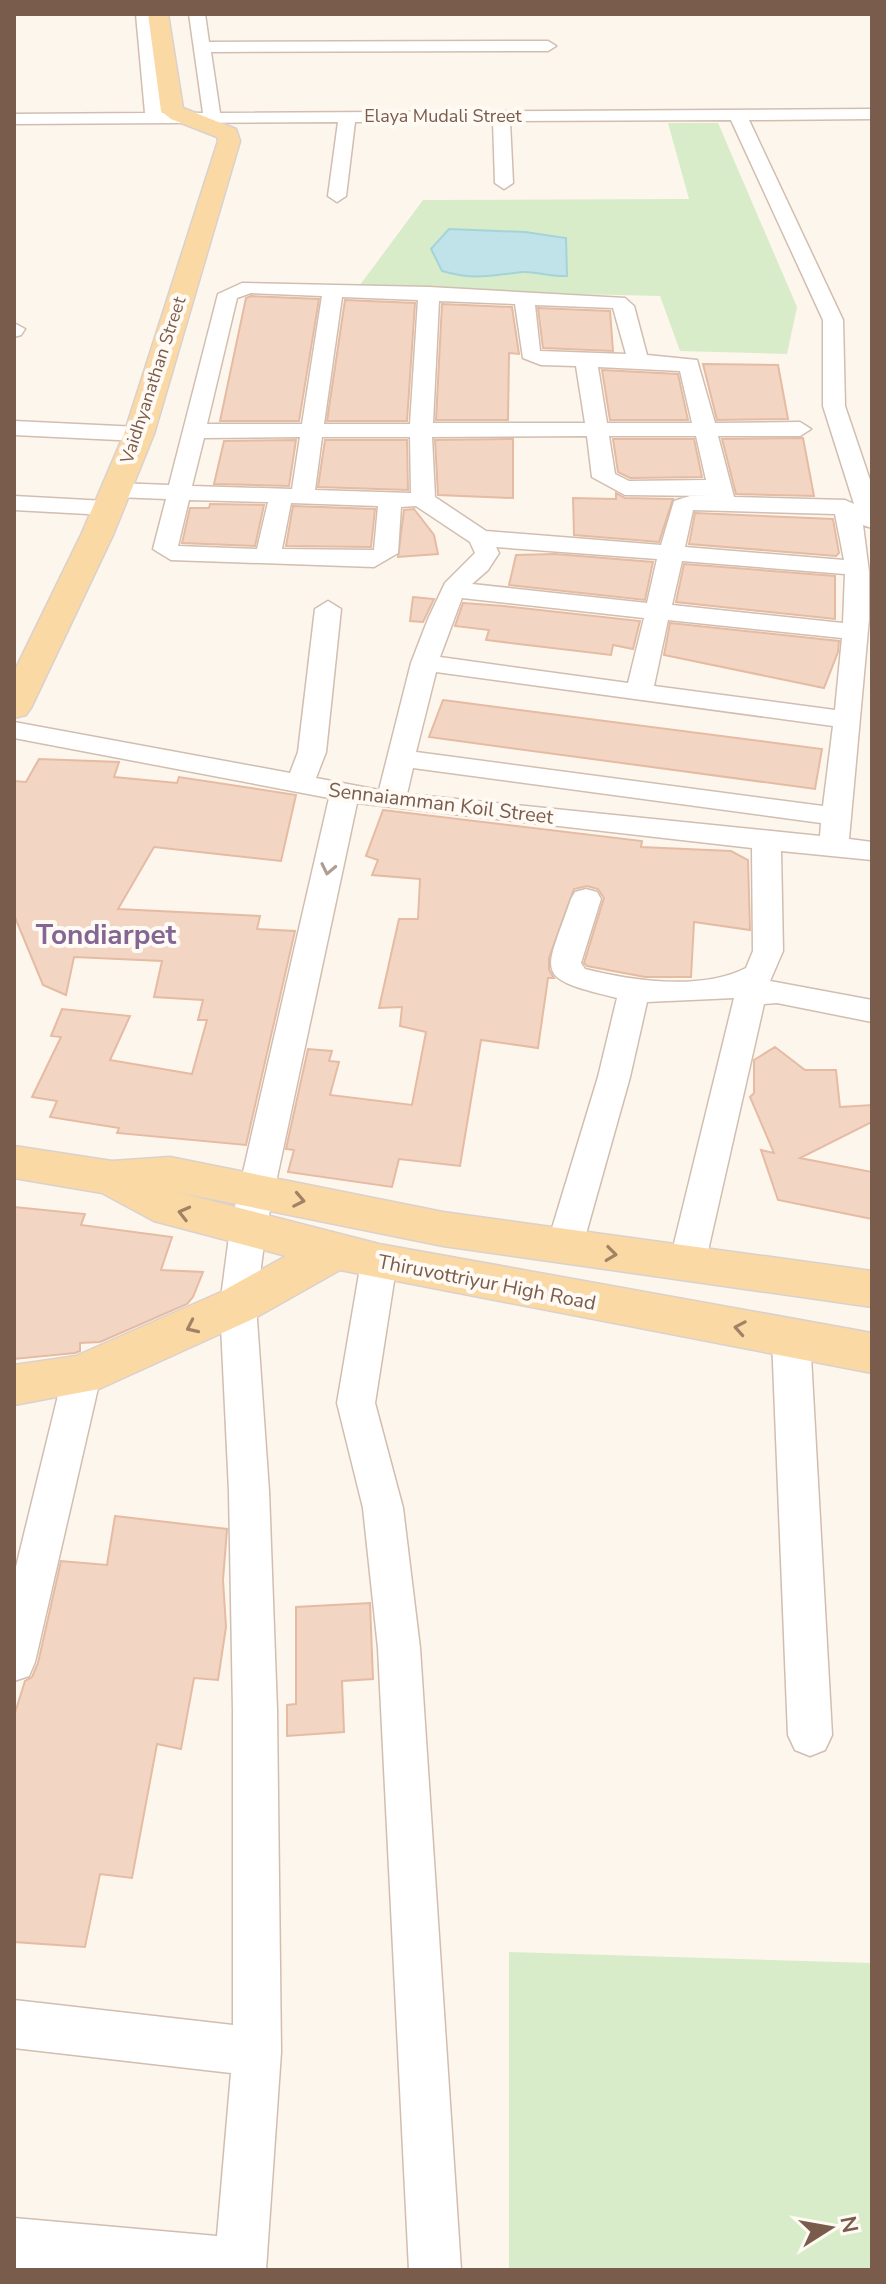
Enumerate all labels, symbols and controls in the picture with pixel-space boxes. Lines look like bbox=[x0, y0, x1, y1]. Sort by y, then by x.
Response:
street label: Elaya Mudali Street bbox=[364, 104, 522, 128]
street label: Vaidhyanathan Street bbox=[114, 293, 192, 467]
street label: Sennaiamman Koil Street bbox=[327, 776, 556, 831]
one-way arrow bbox=[320, 861, 337, 875]
district label: Tondiarpet bbox=[36, 916, 177, 954]
one-way arrow bbox=[292, 1191, 306, 1208]
one-way arrow bbox=[178, 1205, 192, 1222]
one-way arrow bbox=[605, 1246, 618, 1263]
street label: Thiruvottriyur High Road bbox=[376, 1248, 598, 1317]
one-way arrow bbox=[186, 1317, 200, 1333]
one-way arrow bbox=[734, 1321, 747, 1338]
north arrow bbox=[790, 2188, 870, 2268]
text: N bbox=[832, 2213, 865, 2235]

